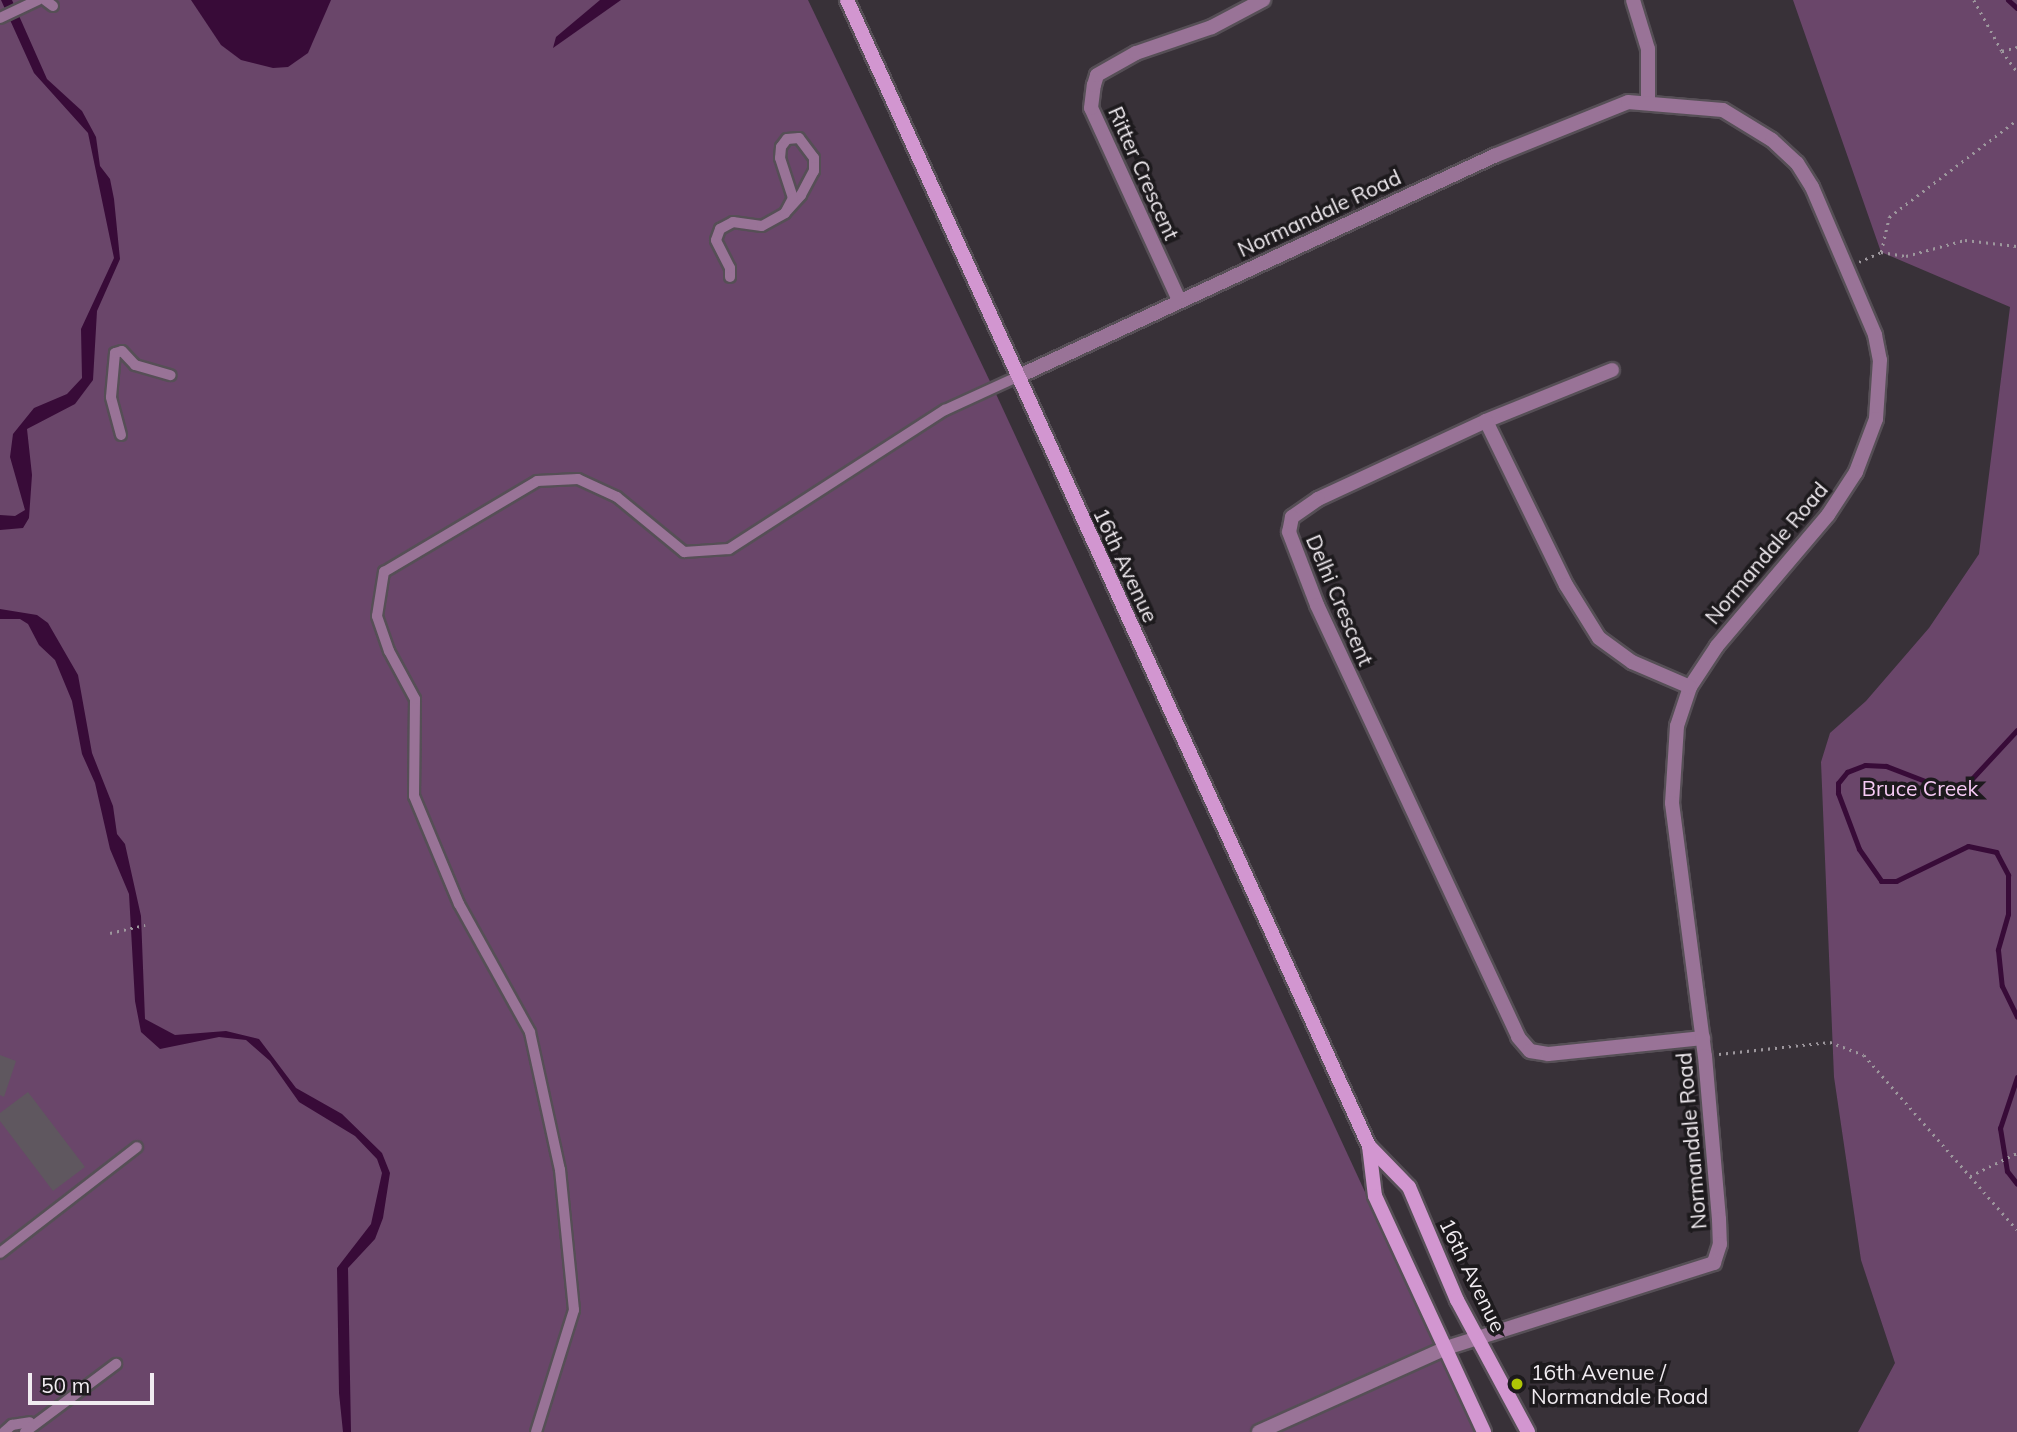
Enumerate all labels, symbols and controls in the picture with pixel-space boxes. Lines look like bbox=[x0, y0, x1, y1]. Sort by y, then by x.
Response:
street label: Ritter Crescent bbox=[1103, 102, 1185, 244]
street label: Normandale Road bbox=[1233, 164, 1405, 262]
street label: Normandale Road bbox=[1699, 477, 1833, 629]
street label: 16th Avenue bbox=[1088, 504, 1164, 626]
street label: Delhi Crescent bbox=[1301, 531, 1379, 669]
park label: Bruce Creek bbox=[1862, 775, 1978, 801]
street label: Normandale Road bbox=[1671, 1052, 1711, 1230]
street label: 16th Avenue bbox=[1435, 1214, 1511, 1336]
scale bar bbox=[32, 1358, 158, 1402]
place label: 16th Avenue / Normandale Road bbox=[1531, 1359, 1708, 1409]
text: 50 m bbox=[41, 1372, 90, 1398]
marker: 16th Avenue / Normandale Road bbox=[1509, 1376, 1525, 1392]

